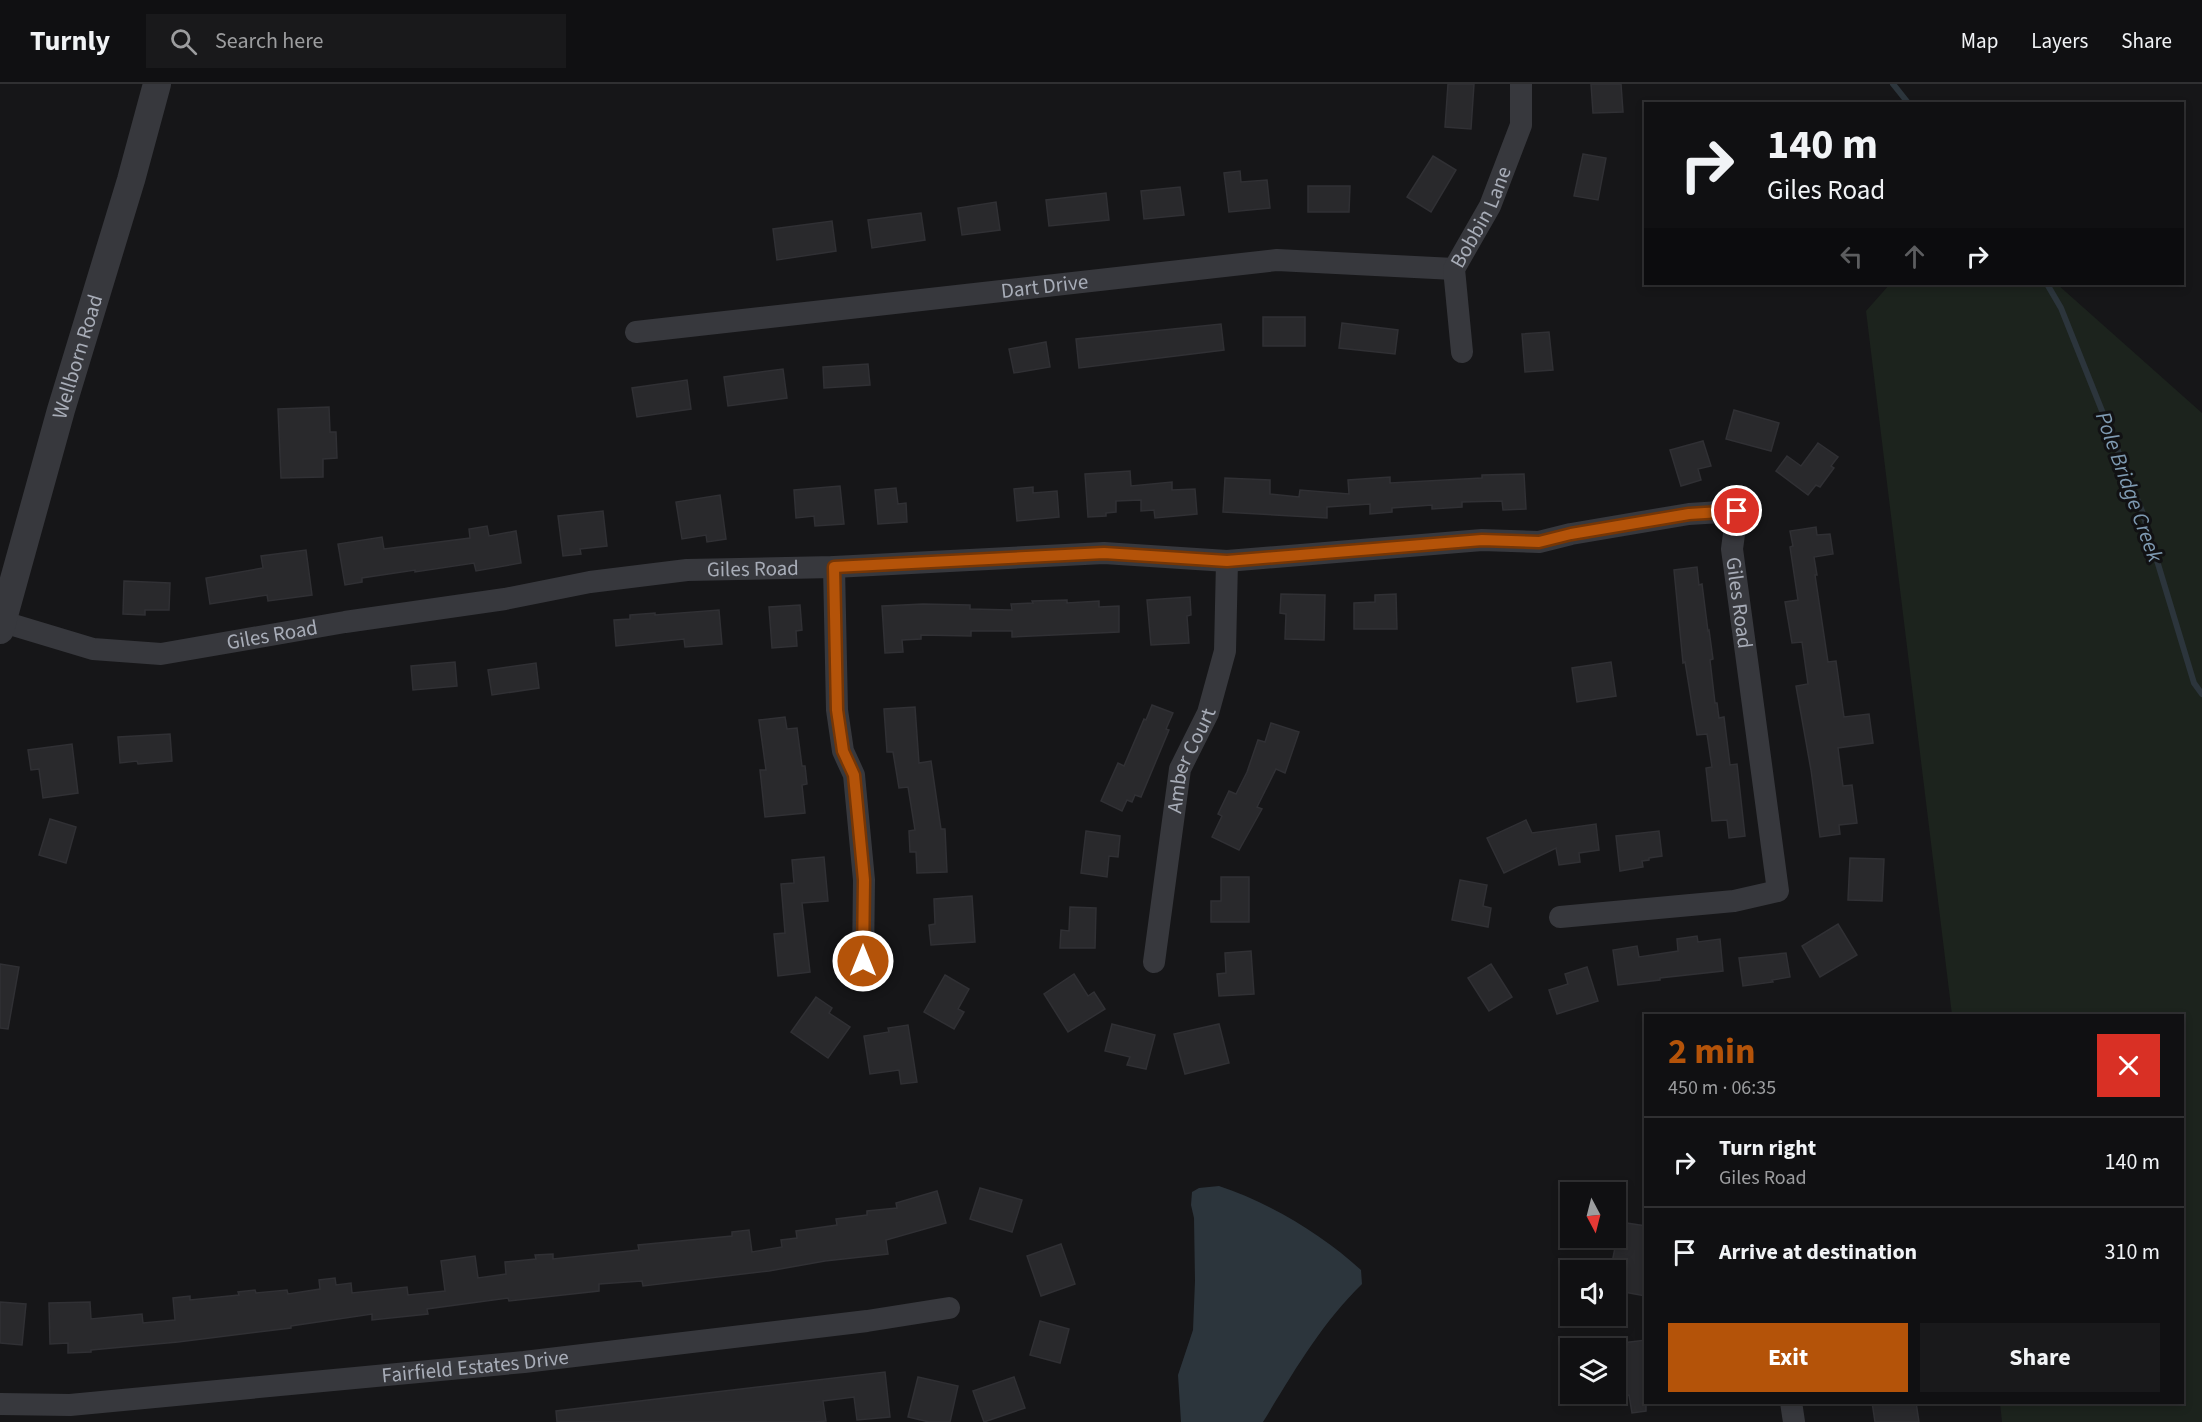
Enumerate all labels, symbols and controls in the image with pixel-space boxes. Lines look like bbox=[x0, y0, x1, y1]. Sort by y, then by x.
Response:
search box bbox=[146, 14, 566, 68]
text: Turnly bbox=[30, 21, 110, 61]
icon: search bbox=[167, 25, 200, 58]
text: Search here bbox=[215, 25, 324, 57]
text: Map bbox=[1961, 26, 1998, 56]
text: Layers bbox=[2031, 26, 2088, 56]
text: Share bbox=[2121, 26, 2172, 56]
text: 140 m bbox=[1767, 115, 1878, 175]
icon: right bbox=[1668, 126, 1746, 204]
street label: Bobbin Lane bbox=[1443, 162, 1519, 274]
text: Giles Road bbox=[1767, 171, 1885, 210]
icon: left bbox=[1835, 240, 1868, 273]
icon: ahead bbox=[1898, 240, 1931, 273]
icon: right bbox=[1961, 240, 1994, 273]
street label: Dart Drive bbox=[999, 266, 1090, 306]
street label: Wellborn Road bbox=[44, 291, 110, 422]
water label: Pole Bridge Creek bbox=[2087, 407, 2171, 567]
pin bbox=[1711, 485, 1762, 536]
icon: arrive bbox=[1720, 494, 1753, 527]
street label: Giles Road bbox=[707, 553, 799, 585]
street label: Giles Road bbox=[1718, 555, 1760, 650]
street label: Giles Road bbox=[224, 612, 320, 657]
street label: Amber Court bbox=[1159, 705, 1224, 815]
position arrow bbox=[831, 929, 895, 993]
text: 2 min bbox=[1668, 1026, 1756, 1077]
button: close bbox=[2097, 1034, 2160, 1097]
text: 450 m · 06:35 bbox=[1668, 1074, 1776, 1102]
text: Turn right bbox=[1719, 1132, 1816, 1164]
icon: right bbox=[1668, 1146, 1701, 1179]
text: 140 m bbox=[2105, 1146, 2160, 1178]
text: Giles Road bbox=[1719, 1164, 1807, 1192]
north arrow bbox=[1560, 1182, 1626, 1248]
map controls bbox=[1560, 1182, 1626, 1404]
icon: arrive bbox=[1668, 1236, 1701, 1269]
text: Arrive at destination bbox=[1719, 1236, 1917, 1268]
text: 310 m bbox=[2105, 1236, 2160, 1268]
button: sound bbox=[1560, 1260, 1626, 1326]
button: Exit bbox=[1668, 1323, 1908, 1392]
button: Share bbox=[1920, 1323, 2160, 1392]
button: layers bbox=[1560, 1338, 1626, 1404]
street label: Fairfield Estates Drive bbox=[380, 1342, 570, 1390]

